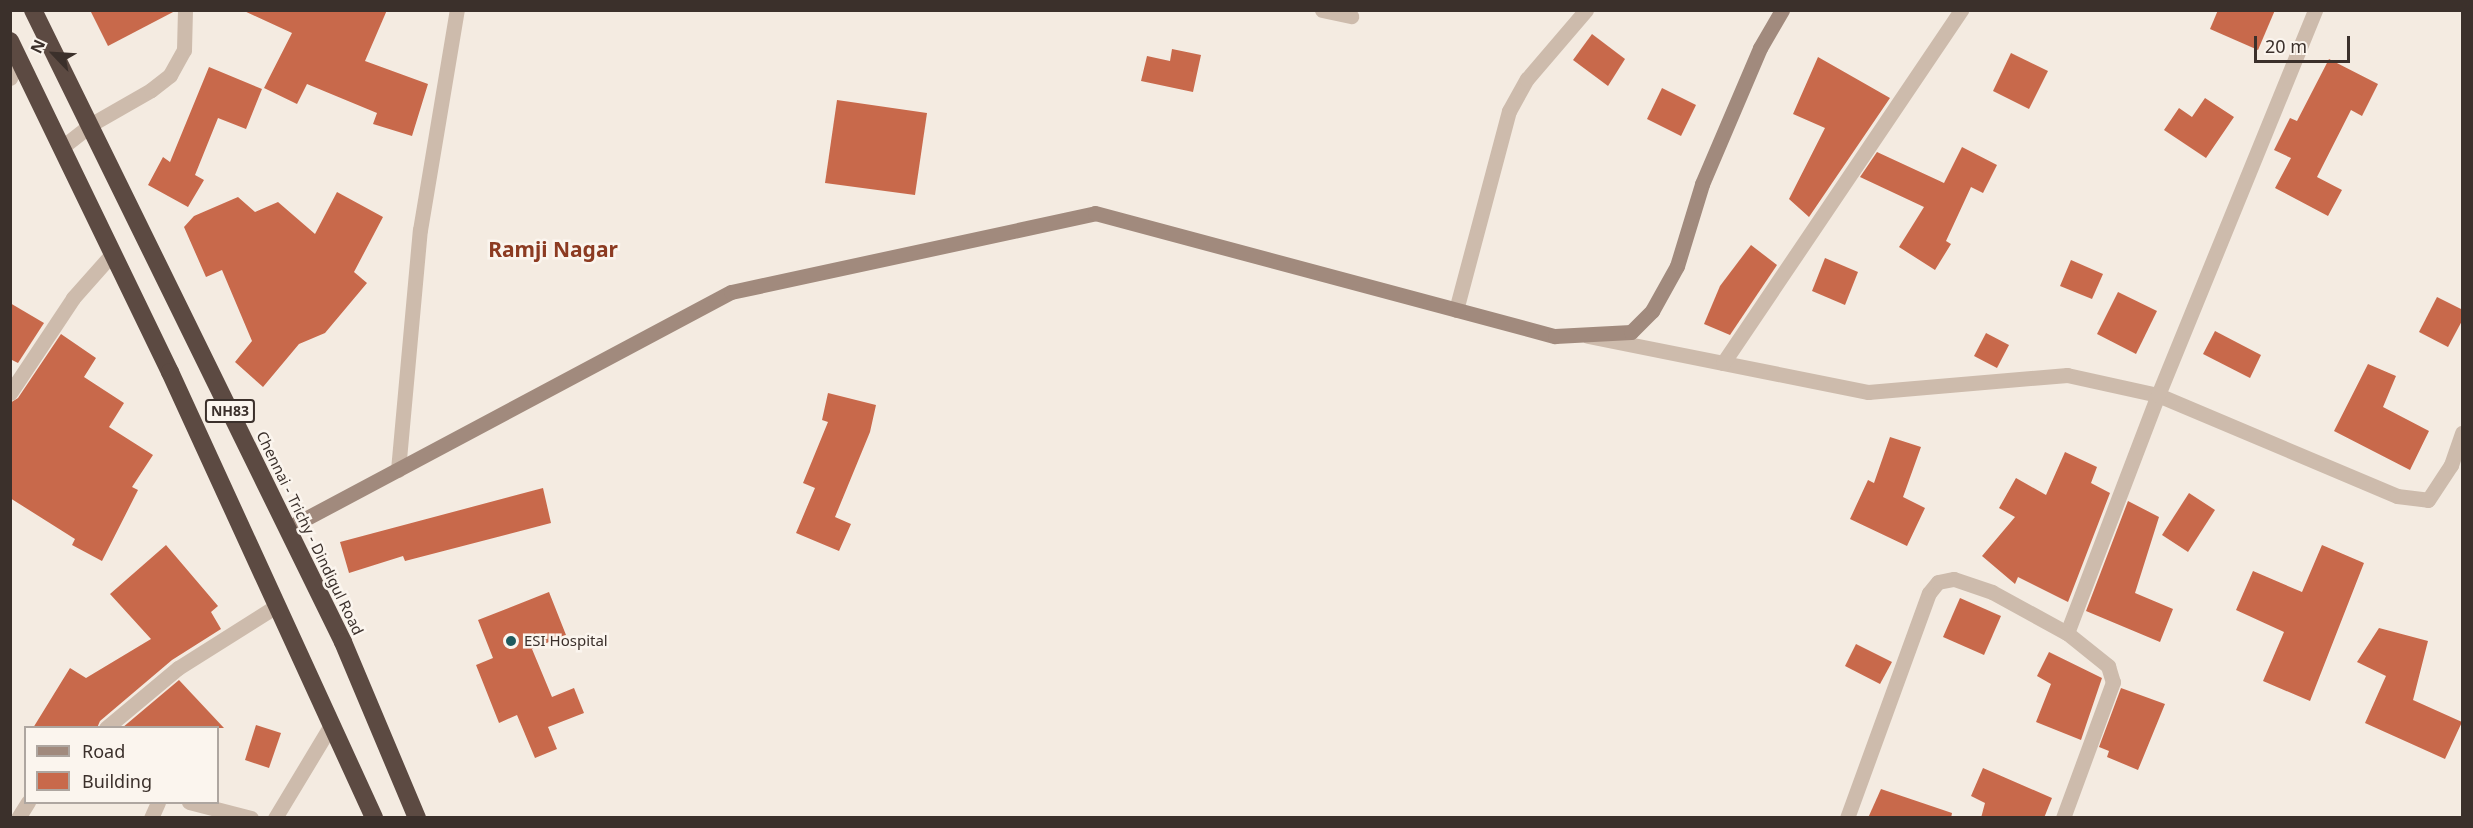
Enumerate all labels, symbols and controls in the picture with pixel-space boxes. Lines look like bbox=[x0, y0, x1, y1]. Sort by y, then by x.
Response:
north arrow bbox=[24, 24, 84, 84]
scale bar bbox=[2257, 24, 2353, 62]
text: 20 m bbox=[2265, 34, 2307, 58]
text: N bbox=[25, 36, 50, 57]
district label: Ramji Nagar bbox=[488, 236, 618, 262]
road number: NH83 bbox=[204, 400, 256, 422]
street label: Chennai - Trichy - Dindigul Road bbox=[253, 428, 367, 638]
marker: ESI Hospital bbox=[502, 632, 520, 650]
place label: ESI Hospital bbox=[524, 632, 608, 650]
legend bbox=[24, 726, 219, 804]
text: Road bbox=[82, 739, 125, 763]
text: Building bbox=[82, 769, 152, 793]

